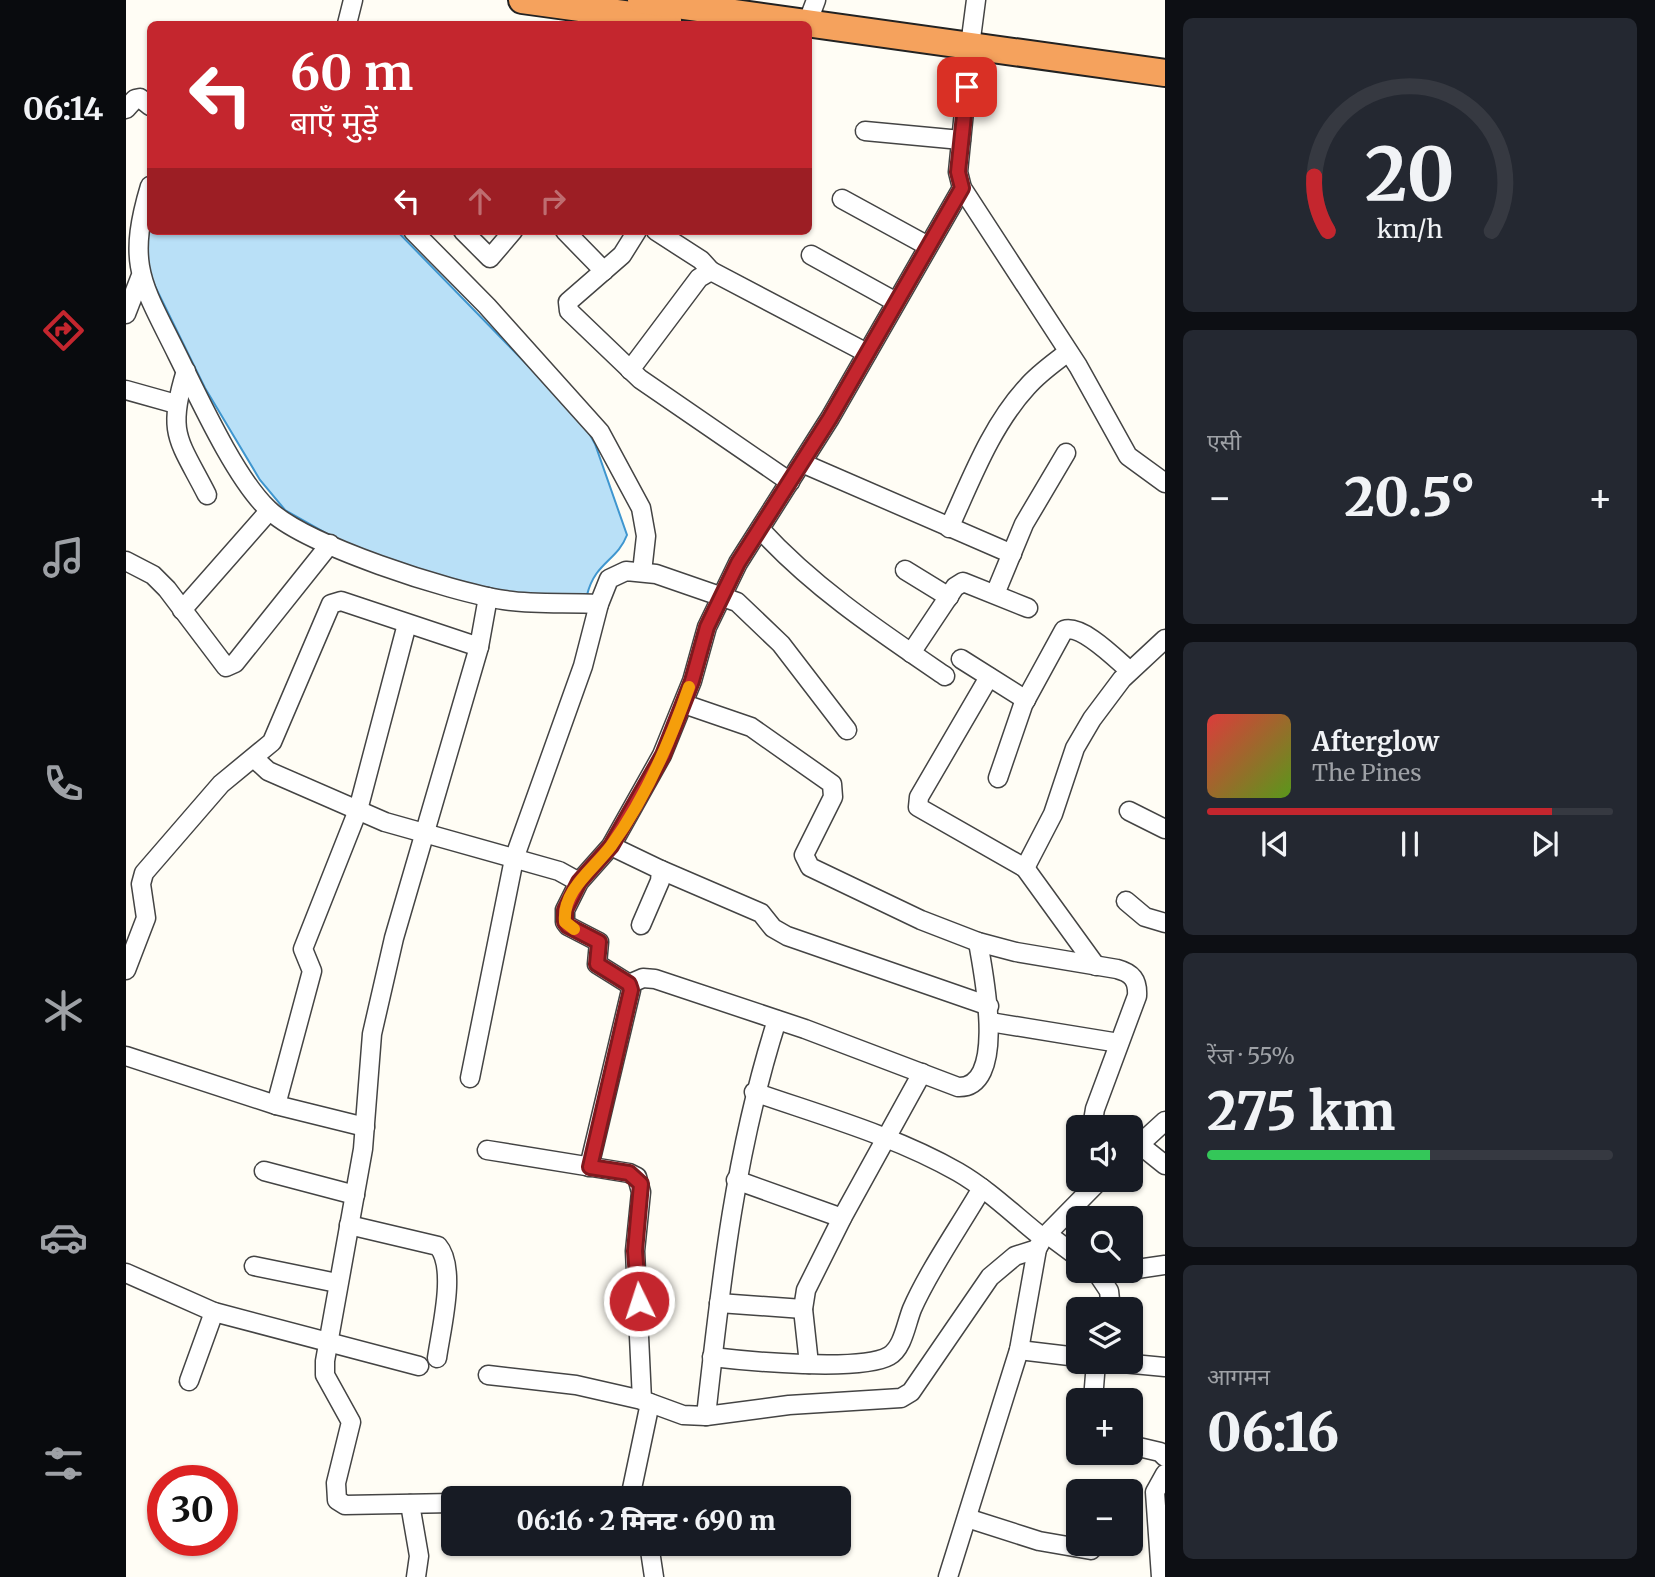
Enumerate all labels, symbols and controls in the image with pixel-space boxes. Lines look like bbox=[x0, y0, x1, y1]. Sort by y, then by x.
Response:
text: 60 m bbox=[290, 42, 413, 103]
icon: left bbox=[175, 49, 266, 140]
pin bbox=[937, 57, 997, 117]
icon: arrive bbox=[948, 68, 986, 106]
text: 06:14 bbox=[23, 89, 103, 129]
text: बाएँ मुड़ें bbox=[290, 103, 378, 143]
text: 20 bbox=[1365, 129, 1455, 221]
icon: left bbox=[388, 182, 426, 220]
icon: ahead bbox=[461, 182, 499, 220]
icon: right bbox=[534, 182, 572, 220]
text: km/h bbox=[1377, 213, 1443, 245]
icon: directions bbox=[39, 306, 88, 355]
text: एसी bbox=[1207, 427, 1241, 456]
text: 20.5° bbox=[1344, 465, 1476, 530]
text: − bbox=[1207, 474, 1232, 521]
text: + bbox=[1588, 474, 1613, 521]
icon: music bbox=[39, 533, 88, 582]
text: Afterglow bbox=[1312, 725, 1439, 758]
text: The Pines bbox=[1312, 758, 1422, 787]
icon: phone bbox=[39, 759, 88, 808]
icon: previous bbox=[1256, 825, 1294, 863]
icon: pause bbox=[1391, 825, 1429, 863]
icon: next bbox=[1526, 825, 1564, 863]
icon: climate bbox=[39, 986, 88, 1035]
text: रेंज · 55% bbox=[1207, 1041, 1295, 1070]
text: 275 km bbox=[1207, 1079, 1395, 1144]
map controls bbox=[1066, 1115, 1143, 1556]
button: sound bbox=[1066, 1115, 1143, 1192]
button: search bbox=[1066, 1206, 1143, 1283]
icon: car bbox=[39, 1213, 88, 1262]
position arrow bbox=[602, 1264, 676, 1338]
button: layers bbox=[1066, 1297, 1143, 1374]
text: आगमन bbox=[1207, 1362, 1270, 1391]
button: + bbox=[1066, 1388, 1143, 1465]
text: 06:16 bbox=[1207, 1400, 1339, 1465]
icon: filters bbox=[39, 1439, 88, 1488]
speed limit sign: 30 bbox=[147, 1465, 238, 1556]
button: − bbox=[1066, 1479, 1143, 1556]
text: 06:16 · 2 मिनट · 690 m bbox=[517, 1504, 775, 1537]

